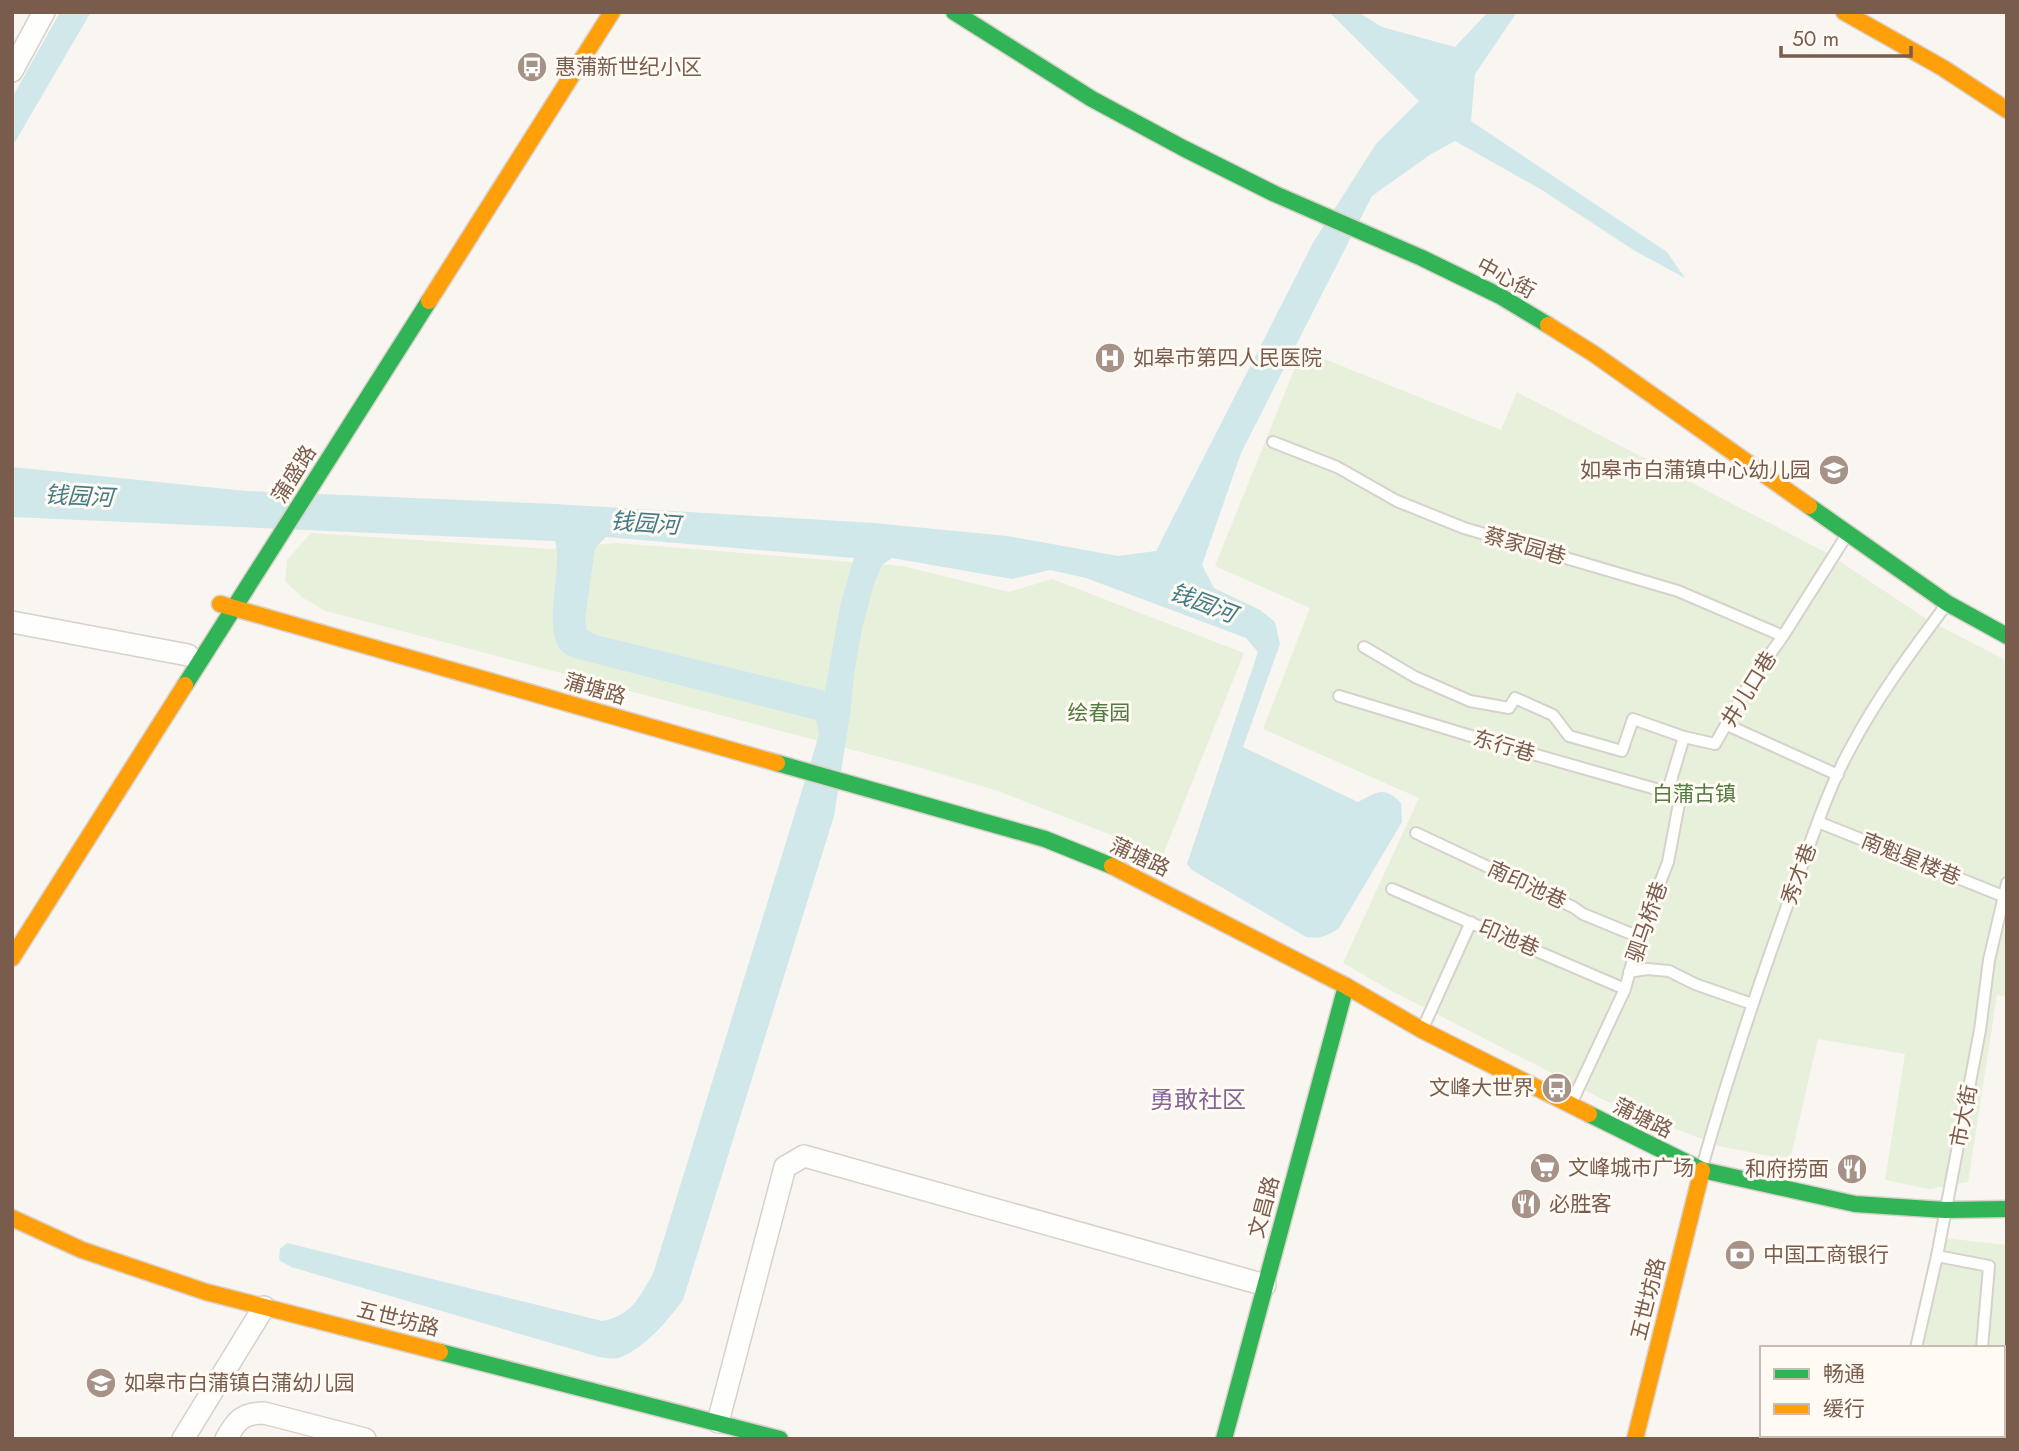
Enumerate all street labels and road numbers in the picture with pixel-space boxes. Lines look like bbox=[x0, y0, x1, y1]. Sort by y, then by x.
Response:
street label: 中心街 bbox=[1471, 250, 1541, 306]
street label: 蒲盛路 bbox=[265, 439, 323, 509]
street label: 蔡家园巷 bbox=[1480, 520, 1570, 572]
street label: 井儿口巷 bbox=[1714, 645, 1784, 733]
street label: 蒲塘路 bbox=[561, 666, 629, 712]
street label: 东行巷 bbox=[1470, 723, 1538, 769]
street label: 南魁星楼巷 bbox=[1857, 825, 1965, 893]
street label: 蒲塘路 bbox=[1105, 830, 1175, 884]
street label: 秀才巷 bbox=[1774, 839, 1824, 909]
street label: 南印池巷 bbox=[1483, 854, 1571, 916]
street label: 驷马桥巷 bbox=[1619, 877, 1675, 967]
street label: 印池巷 bbox=[1474, 912, 1544, 964]
street label: 市大街 bbox=[1943, 1082, 1985, 1150]
street label: 蒲塘路 bbox=[1608, 1091, 1678, 1145]
street label: 文昌路 bbox=[1241, 1173, 1287, 1241]
street label: 五世坊路 bbox=[1623, 1255, 1673, 1343]
street label: 五世坊路 bbox=[354, 1294, 442, 1344]

